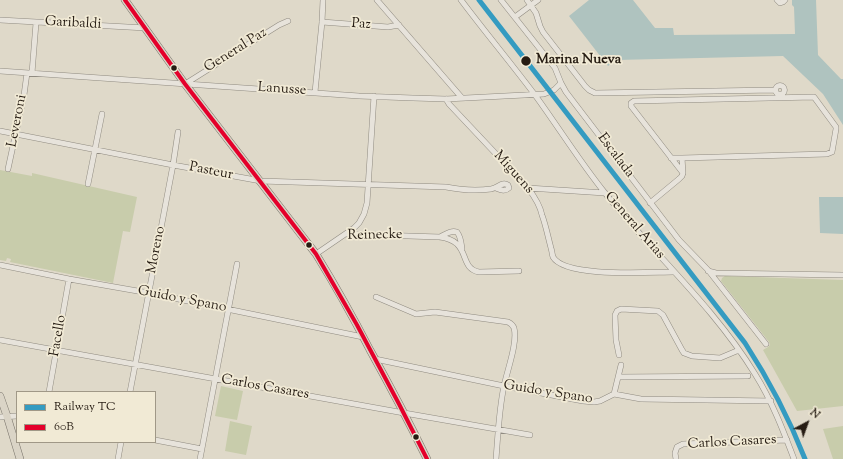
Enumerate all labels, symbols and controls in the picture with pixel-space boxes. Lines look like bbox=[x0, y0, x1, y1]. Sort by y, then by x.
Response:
street label: Garibaldi bbox=[44, 14, 102, 34]
street label: Paz bbox=[351, 16, 371, 34]
street label: General Paz bbox=[202, 25, 270, 77]
place label: Marina Nueva bbox=[536, 53, 621, 69]
marker: Marina Nueva bbox=[519, 54, 533, 68]
unlabelled marker bbox=[169, 63, 179, 73]
street label: Lanusse bbox=[257, 80, 307, 100]
street label: Leveroni bbox=[5, 93, 31, 149]
street label: Escalada bbox=[593, 130, 637, 182]
street label: Miguens bbox=[489, 148, 537, 198]
street label: Pasteur bbox=[188, 160, 234, 184]
street label: General Arias bbox=[600, 189, 668, 263]
street label: Moreno bbox=[144, 225, 170, 275]
street label: Reinecke bbox=[347, 227, 403, 245]
unlabelled marker bbox=[304, 240, 314, 250]
street label: Guido y Spano bbox=[136, 283, 228, 317]
street label: Facello bbox=[47, 314, 71, 358]
street label: Carlos Casares bbox=[220, 372, 310, 404]
street label: Guido y Spano bbox=[502, 378, 594, 408]
legend bbox=[16, 391, 156, 443]
text: Railway TC bbox=[54, 398, 116, 416]
north arrow bbox=[787, 403, 827, 443]
text: N bbox=[806, 405, 823, 423]
text: 60B bbox=[54, 418, 74, 436]
unlabelled marker bbox=[411, 432, 421, 442]
street label: Carlos Casares bbox=[687, 432, 777, 454]

